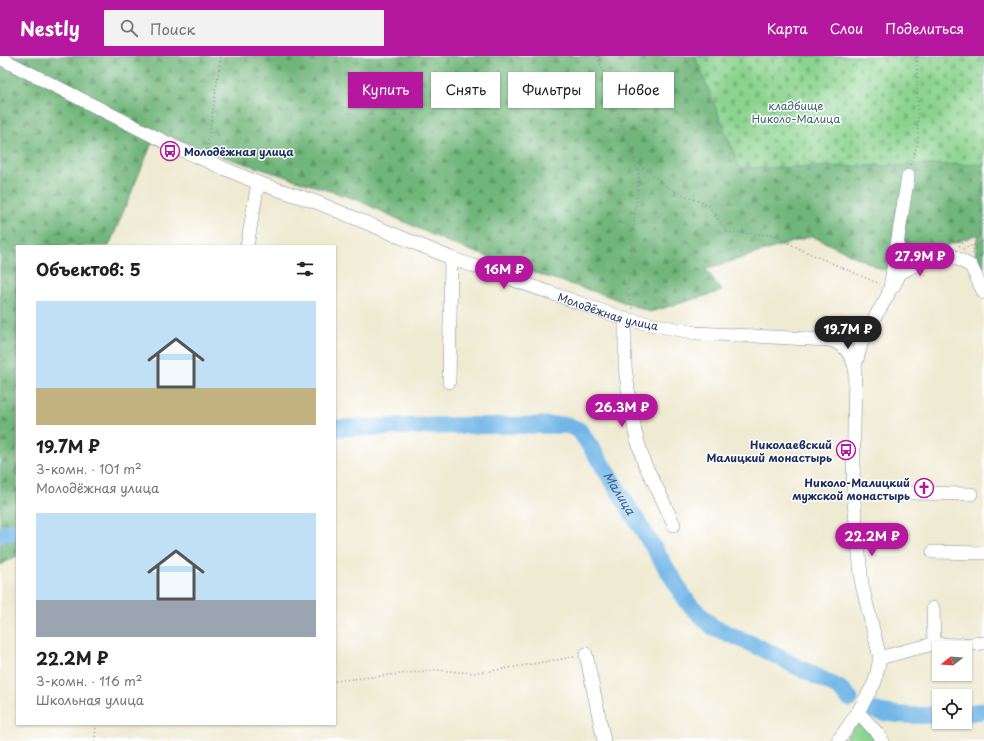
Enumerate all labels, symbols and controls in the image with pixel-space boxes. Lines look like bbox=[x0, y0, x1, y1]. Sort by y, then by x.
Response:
search box bbox=[104, 10, 384, 46]
text: Nestly bbox=[20, 14, 80, 42]
icon: search bbox=[118, 17, 140, 39]
text: Поиск bbox=[150, 17, 195, 40]
text: Карта bbox=[767, 18, 808, 39]
text: Слои bbox=[830, 18, 863, 39]
text: Поделиться bbox=[885, 18, 964, 39]
chip: Купить bbox=[348, 72, 423, 108]
chip: Снять bbox=[431, 72, 500, 108]
chip: Фильтры bbox=[508, 72, 595, 108]
chip: Новое bbox=[603, 72, 674, 108]
park label: кладбище Николо-Малица bbox=[752, 97, 840, 127]
bus stop icon: Молодёжная улица bbox=[159, 140, 181, 162]
place label: Молодёжная улица bbox=[184, 143, 294, 160]
pin: 27.9M ₽ bbox=[883, 243, 957, 277]
text: 27.9M ₽ bbox=[894, 246, 946, 265]
text: Объектов: 5 bbox=[36, 256, 141, 282]
pin: 16M ₽ bbox=[476, 256, 532, 290]
icon: filters bbox=[294, 258, 316, 280]
text: 16M ₽ bbox=[484, 259, 524, 278]
street label: Молодёжная улица bbox=[556, 288, 660, 334]
pin: 19.7M ₽ bbox=[811, 316, 885, 350]
text: 19.7M ₽ bbox=[824, 319, 872, 338]
icon: home bbox=[140, 327, 212, 399]
pin: 26.3M ₽ bbox=[585, 394, 659, 428]
text: 26.3M ₽ bbox=[595, 397, 649, 416]
text: 19.7M ₽ bbox=[36, 433, 100, 459]
place label: Николаевский Малицкий монастырь bbox=[707, 436, 832, 466]
bus stop icon: Николаевский Малицкий монастырь bbox=[835, 439, 857, 461]
text: 3-комн. · 101 m² bbox=[36, 459, 142, 478]
water label: Малица bbox=[599, 468, 640, 518]
place label: Николо-Малицкий мужской монастырь bbox=[792, 474, 910, 504]
church icon: Николо-Малицкий мужской монастырь bbox=[913, 477, 935, 499]
text: Молодёжная улица bbox=[36, 478, 159, 497]
pin: 22.2M ₽ bbox=[835, 523, 909, 557]
text: 22.2M ₽ bbox=[844, 526, 900, 545]
icon: home bbox=[140, 539, 212, 611]
north arrow bbox=[932, 641, 972, 681]
map controls bbox=[932, 641, 972, 729]
text: 22.2M ₽ bbox=[36, 645, 108, 671]
text: 3-комн. · 116 m² bbox=[36, 671, 142, 690]
button: locate bbox=[932, 689, 972, 729]
text: Школьная улица bbox=[36, 690, 144, 709]

